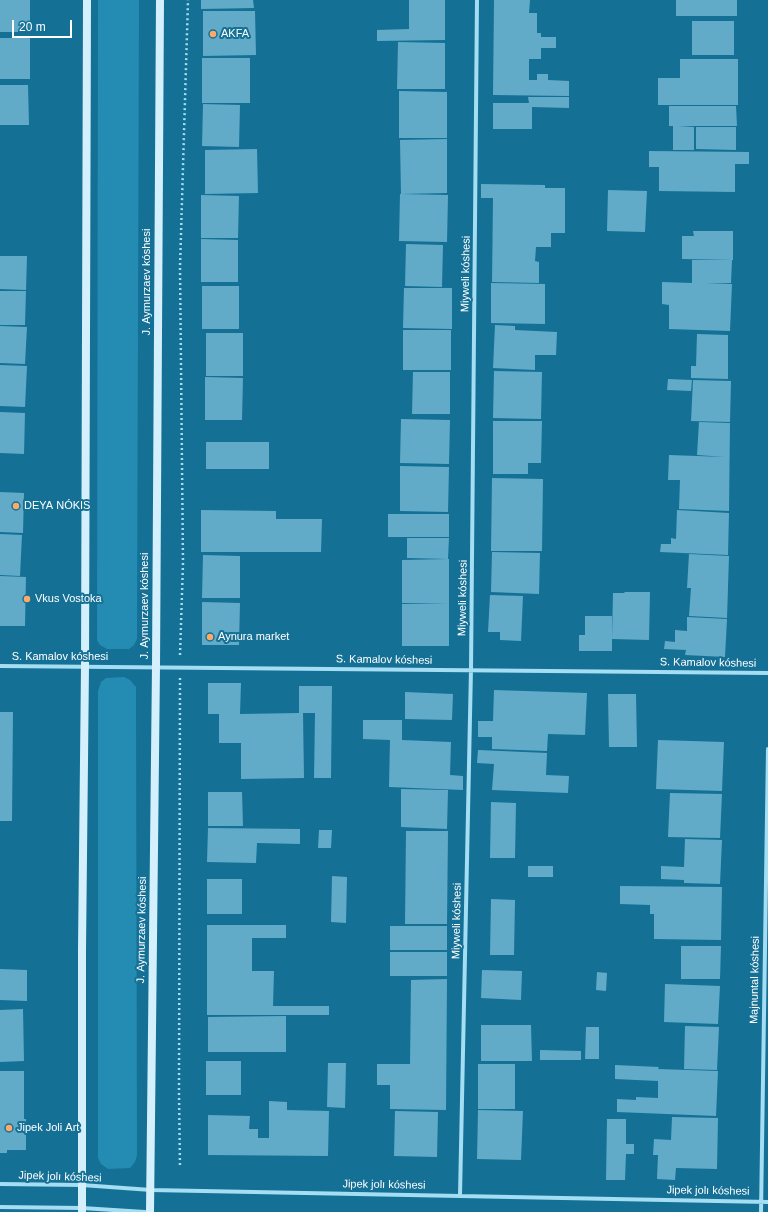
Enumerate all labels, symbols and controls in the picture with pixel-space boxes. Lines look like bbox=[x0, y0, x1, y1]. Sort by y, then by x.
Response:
scale bar bbox=[14, 12, 74, 38]
text: 20 m bbox=[19, 20, 46, 34]
place label: AKFA bbox=[221, 27, 249, 41]
marker: AKFA bbox=[208, 29, 218, 39]
street label: J. Aymurzaev kóshesi bbox=[140, 229, 154, 335]
street label: Miyweli kóshesi bbox=[459, 236, 473, 312]
place label: DEYA NÓKIS bbox=[24, 499, 90, 513]
marker: DEYA NÓKIS bbox=[11, 501, 21, 511]
street label: J. Aymurzaev kóshesi bbox=[138, 553, 152, 659]
street label: Miyweli kóshesi bbox=[456, 560, 470, 636]
place label: Vkus Vostoka bbox=[35, 592, 102, 606]
marker: Vkus Vostoka bbox=[22, 594, 32, 604]
place label: Aynura market bbox=[218, 630, 289, 644]
marker: Aynura market bbox=[205, 632, 215, 642]
street label: S. Kamalov kóshesi bbox=[12, 650, 108, 664]
street label: S. Kamalov kóshesi bbox=[336, 653, 432, 667]
street label: S. Kamalov kóshesi bbox=[660, 656, 756, 670]
street label: J. Aymurzaev kóshesi bbox=[134, 877, 150, 983]
street label: Miyweli kóshesi bbox=[450, 883, 464, 959]
street label: Majnuntal kóshesi bbox=[748, 936, 762, 1024]
place label: Jipek Joli Art bbox=[17, 1121, 79, 1135]
marker: Jipek Joli Art bbox=[4, 1123, 14, 1133]
street label: Jipek jolı kóshesi bbox=[18, 1169, 102, 1185]
street label: Jipek jolı kóshesi bbox=[342, 1178, 426, 1192]
street label: Jipek jolı kóshesi bbox=[666, 1184, 750, 1198]

